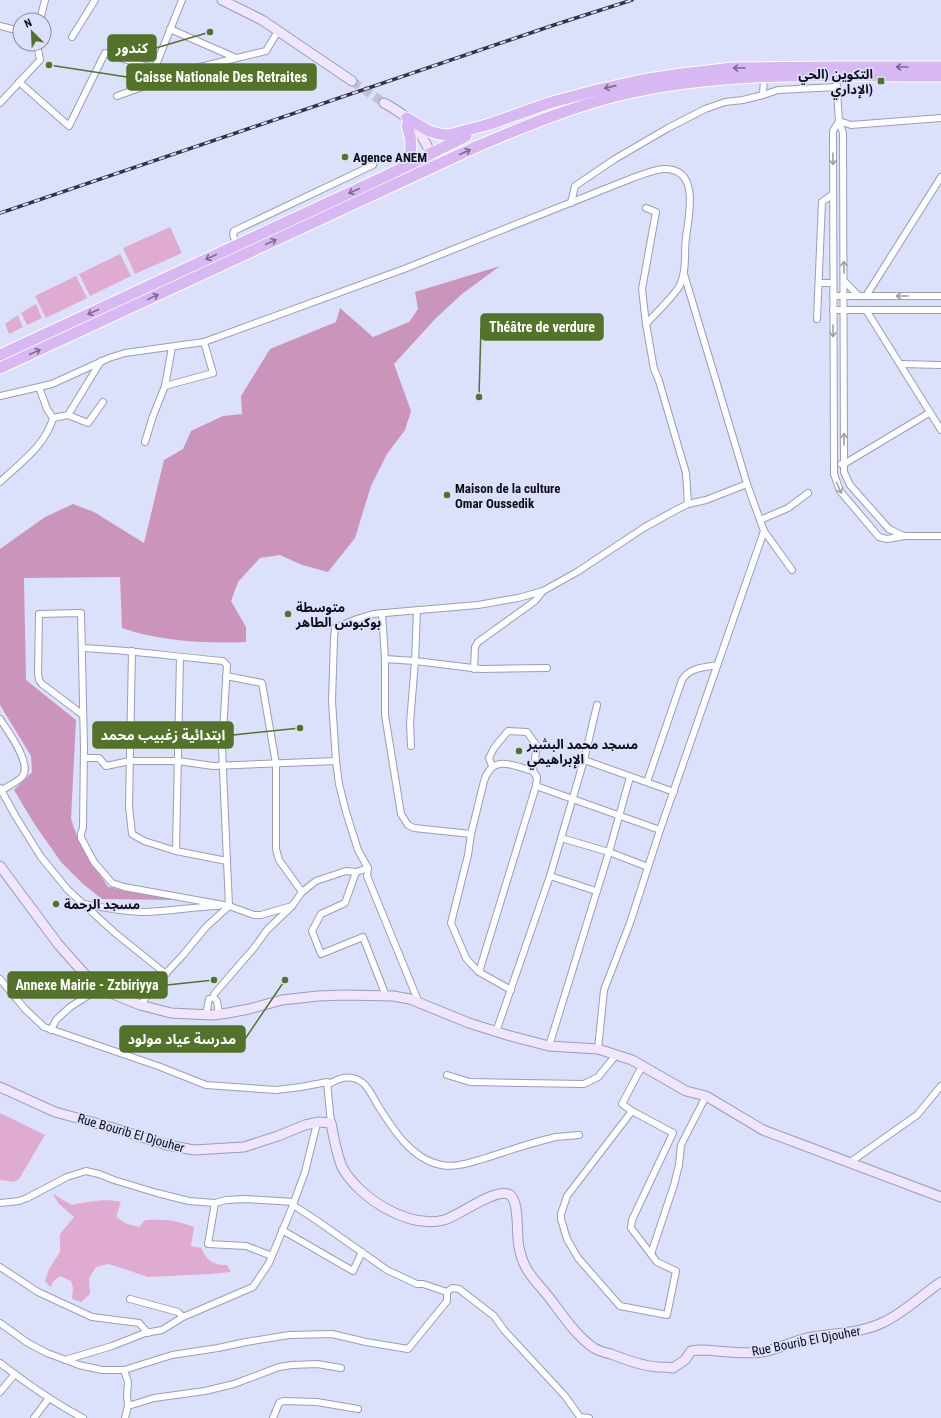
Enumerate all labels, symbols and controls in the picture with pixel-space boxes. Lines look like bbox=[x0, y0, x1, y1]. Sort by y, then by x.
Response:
north arrow bbox=[12, 12, 52, 52]
text: N bbox=[22, 16, 34, 31]
callout: كندور bbox=[108, 35, 156, 61]
text: كندور bbox=[115, 40, 149, 57]
one-way arrow bbox=[896, 63, 909, 71]
callout: Caisse Nationale Des Retraites bbox=[127, 64, 316, 90]
one-way arrow bbox=[733, 65, 746, 72]
place label: التكوين (الحي الإداري) bbox=[798, 67, 873, 100]
text: Caisse Nationale Des Retraites bbox=[135, 69, 307, 85]
marker: التكوين (الحي الإداري) bbox=[876, 76, 886, 86]
one-way arrow bbox=[604, 84, 617, 92]
one-way arrow bbox=[459, 147, 471, 155]
place label: Agence ANEM bbox=[353, 150, 427, 165]
marker: Agence ANEM bbox=[340, 152, 350, 162]
one-way arrow bbox=[829, 152, 837, 165]
one-way arrow bbox=[348, 188, 360, 195]
one-way arrow bbox=[265, 238, 277, 245]
one-way arrow bbox=[205, 254, 217, 261]
one-way arrow bbox=[840, 261, 848, 274]
one-way arrow bbox=[896, 292, 909, 300]
one-way arrow bbox=[147, 293, 159, 300]
one-way arrow bbox=[87, 309, 99, 316]
callout: Théâtre de verdure bbox=[481, 314, 603, 340]
text: Théâtre de verdure bbox=[489, 319, 595, 335]
one-way arrow bbox=[829, 324, 837, 337]
one-way arrow bbox=[29, 348, 41, 355]
one-way arrow bbox=[840, 433, 848, 446]
place label: Maison de la culture Omar Oussedik bbox=[455, 481, 561, 511]
one-way arrow bbox=[836, 481, 843, 493]
marker: Maison de la culture Omar Oussedik bbox=[442, 490, 452, 500]
place label: متوسطة بوكبوس الطاهر bbox=[295, 600, 381, 630]
marker: متوسطة بوكبوس الطاهر bbox=[283, 609, 293, 619]
callout: ابتدائية زغبيب محمد bbox=[93, 722, 233, 748]
text: ابتدائية زغبيب محمد bbox=[101, 727, 225, 744]
place label: مسجد محمد البشير الإبراهيمي bbox=[526, 737, 638, 770]
marker: مسجد محمد البشير الإبراهيمي bbox=[514, 746, 524, 756]
place label: مسجد الرحمة bbox=[64, 897, 140, 912]
marker: مسجد الرحمة bbox=[51, 899, 61, 909]
callout: Annexe Mairie - Zzbiriyya bbox=[8, 972, 167, 998]
text: Annexe Mairie - Zzbiriyya bbox=[15, 977, 159, 993]
callout: مدرسة عياد مولود bbox=[120, 1026, 245, 1052]
text: مدرسة عياد مولود bbox=[128, 1031, 236, 1048]
street label: Rue Bourib El Djouher bbox=[76, 1111, 186, 1155]
street label: Rue Bourib El Djouher bbox=[750, 1323, 862, 1359]

